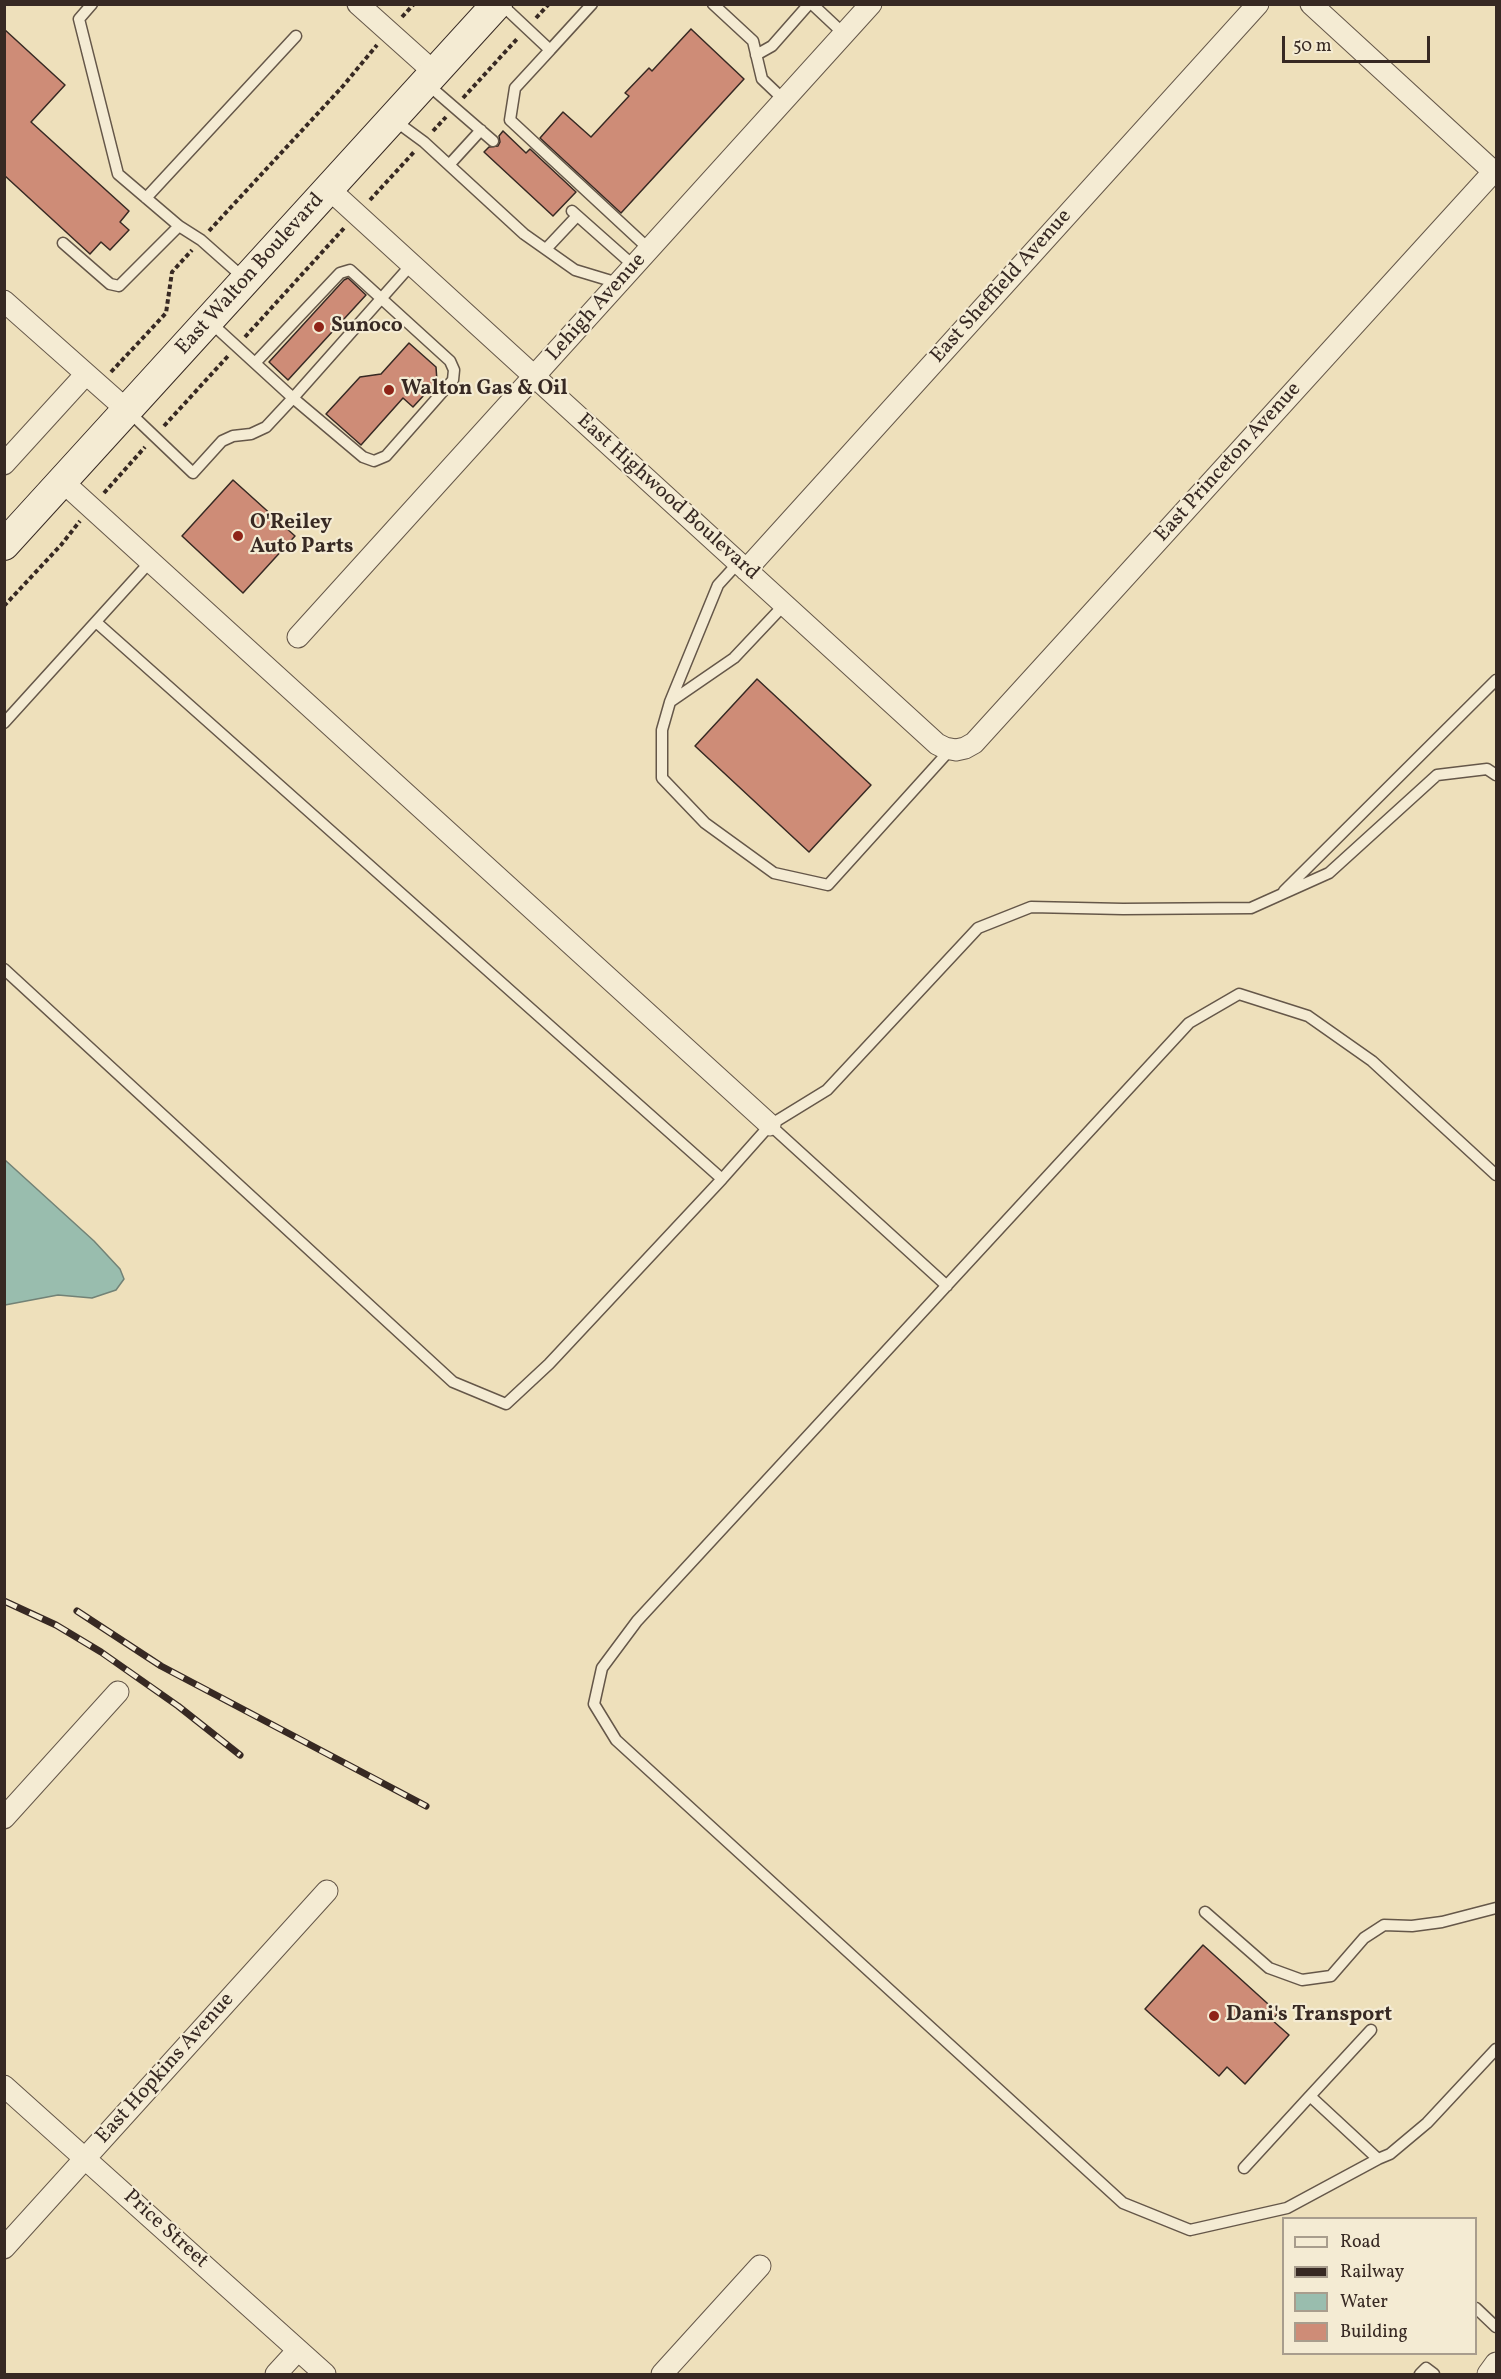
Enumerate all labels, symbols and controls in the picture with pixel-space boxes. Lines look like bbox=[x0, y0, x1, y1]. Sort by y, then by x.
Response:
scale bar bbox=[1285, 24, 1434, 62]
text: 50 m bbox=[1293, 34, 1332, 59]
street label: East Walton Boulevard bbox=[172, 189, 330, 361]
street label: East Sheffield Avenue bbox=[926, 205, 1078, 369]
street label: Lehigh Avenue bbox=[542, 249, 652, 367]
place label: Sunoco bbox=[331, 314, 403, 340]
marker: Sunoco bbox=[312, 320, 326, 334]
place label: Walton Gas & Oil bbox=[401, 377, 568, 403]
street label: East Princeton Avenue bbox=[1151, 378, 1307, 548]
marker: Walton Gas & Oil bbox=[382, 383, 396, 397]
street label: East Highwood Boulevard bbox=[571, 409, 763, 587]
place label: O'Reiley Auto Parts bbox=[250, 511, 354, 561]
marker: O'Reiley Auto Parts bbox=[231, 529, 245, 543]
street label: East Hopkins Avenue bbox=[92, 1988, 240, 2150]
place label: Dani's Transport bbox=[1226, 2003, 1392, 2029]
marker: Dani's Transport bbox=[1207, 2009, 1221, 2023]
street label: Price Street bbox=[117, 2185, 213, 2275]
legend bbox=[1282, 2217, 1477, 2355]
text: Road bbox=[1340, 2230, 1381, 2255]
text: Railway bbox=[1340, 2260, 1404, 2285]
text: Water bbox=[1340, 2290, 1388, 2315]
text: Building bbox=[1340, 2320, 1408, 2345]

